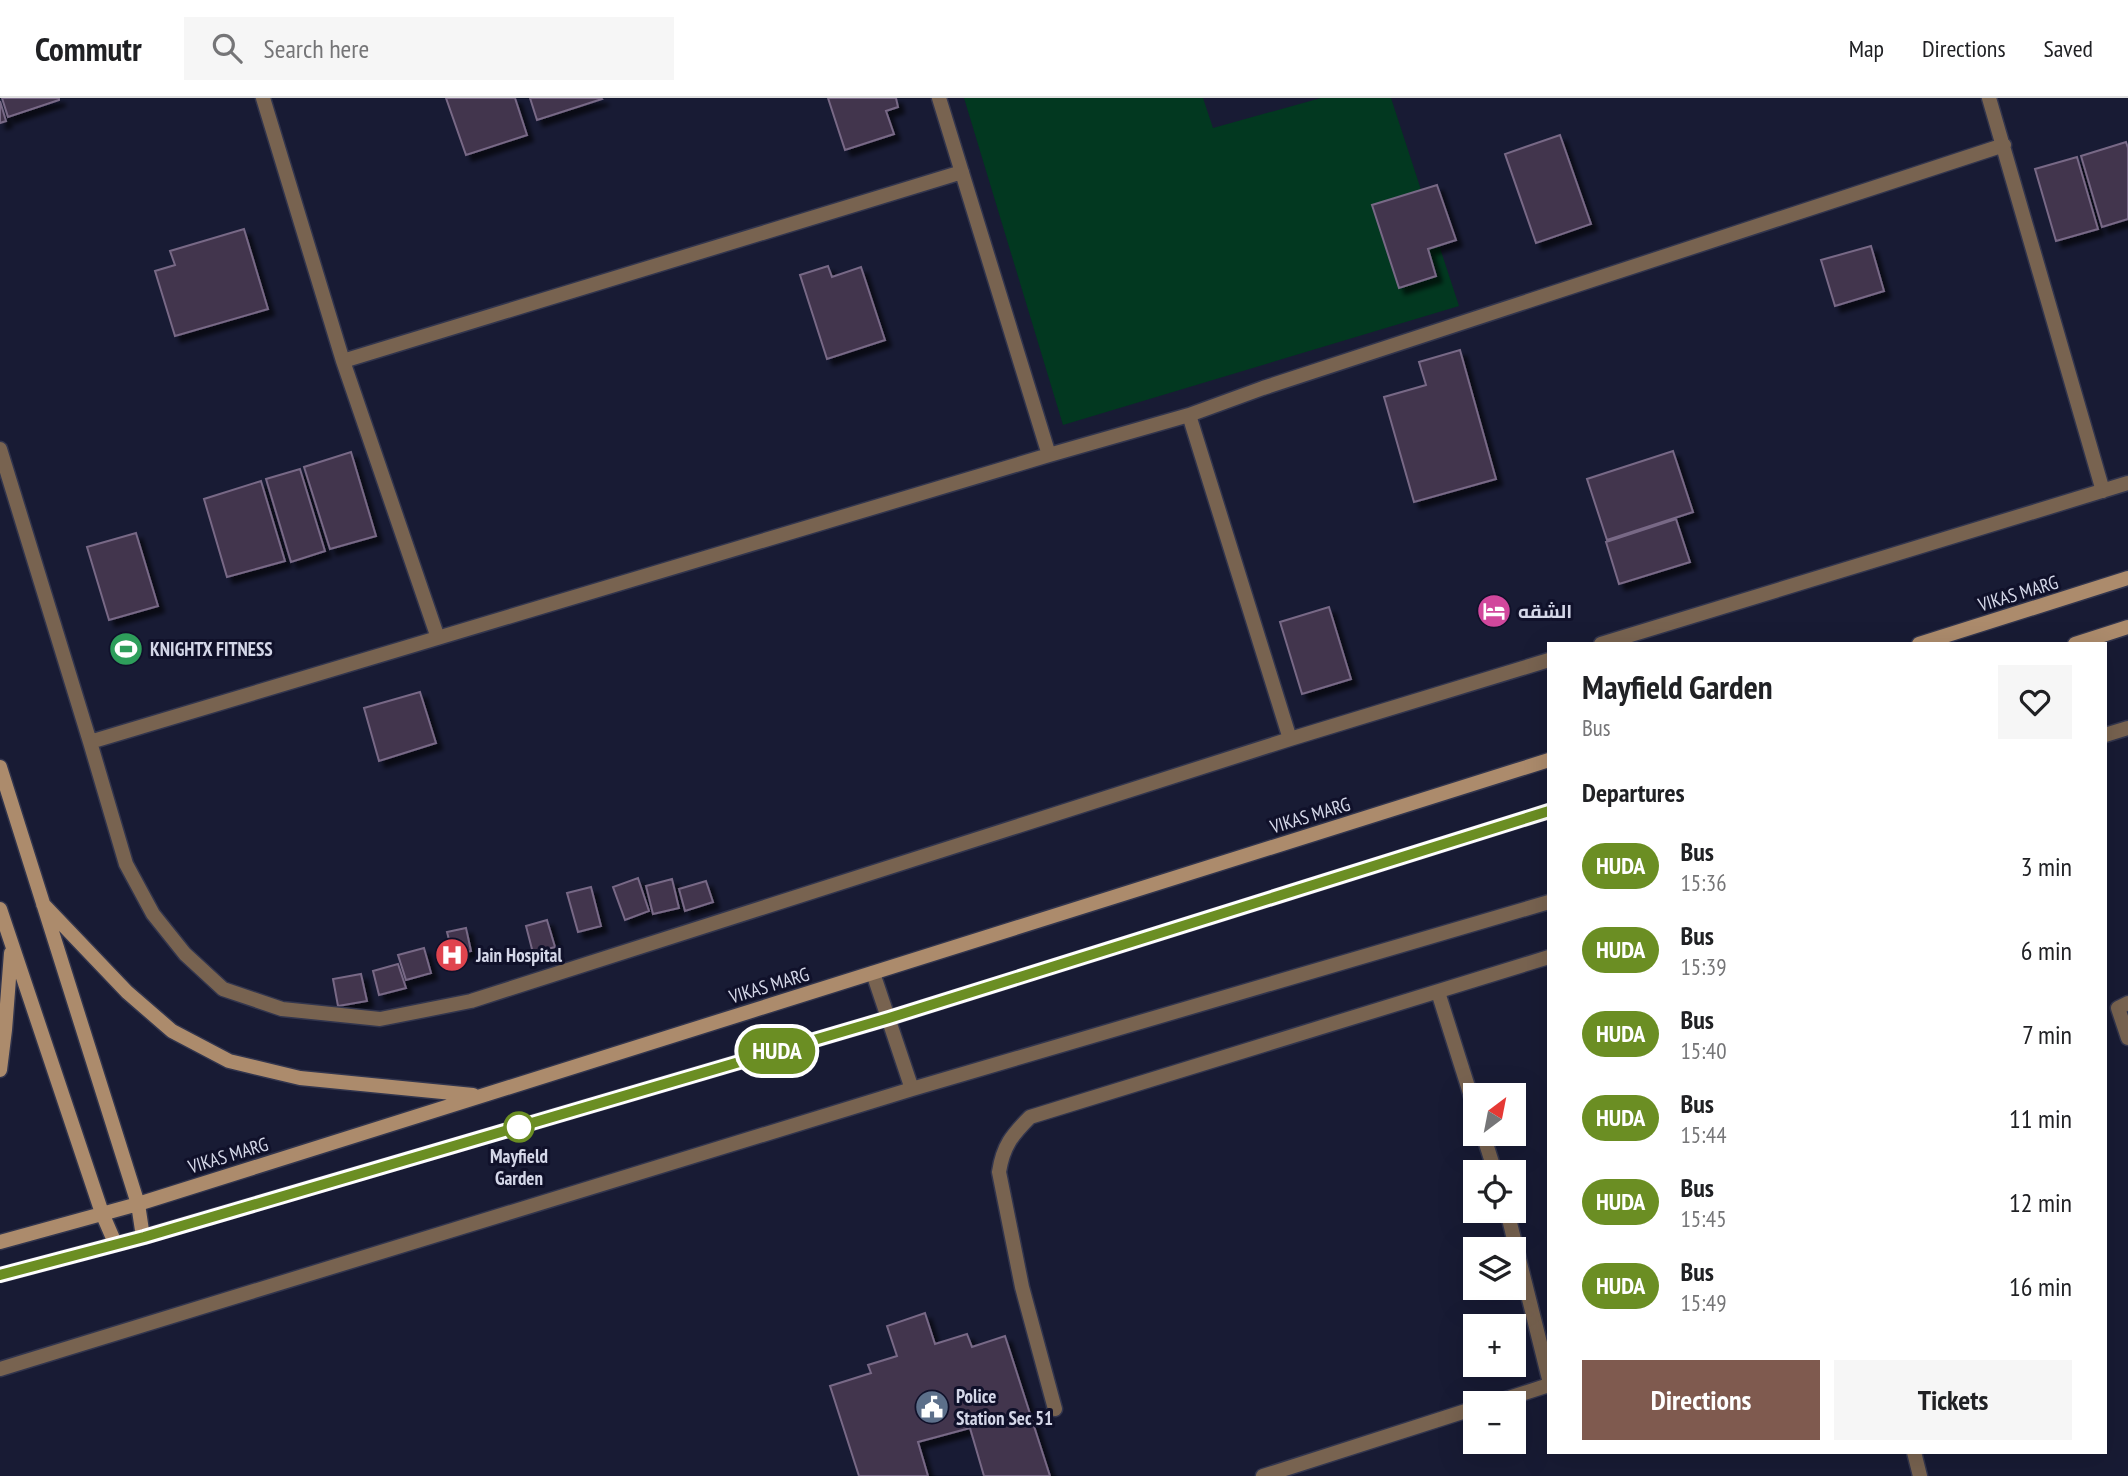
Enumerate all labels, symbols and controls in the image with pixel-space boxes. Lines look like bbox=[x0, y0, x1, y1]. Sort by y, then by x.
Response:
search box bbox=[184, 17, 674, 80]
text: Commutr bbox=[35, 27, 142, 70]
icon: search bbox=[208, 29, 246, 67]
text: Search here bbox=[264, 32, 369, 65]
text: Map bbox=[1849, 33, 1884, 64]
text: Directions bbox=[1922, 33, 2006, 64]
text: Saved bbox=[2044, 33, 2093, 64]
street label: VIKAS MARG bbox=[1974, 569, 2061, 617]
hotel icon: الشقه bbox=[1475, 592, 1513, 630]
place label: الشقه bbox=[1518, 599, 1572, 623]
sports icon: KNIGHTX FITNESS bbox=[107, 630, 145, 668]
place label: KNIGHTX FITNESS bbox=[150, 637, 273, 661]
text: Mayfield Garden bbox=[1582, 665, 1773, 708]
button: heart bbox=[1998, 665, 2072, 739]
text: Bus bbox=[1582, 713, 1611, 742]
text: Departures bbox=[1582, 776, 1685, 809]
street label: VIKAS MARG bbox=[1266, 791, 1353, 839]
text: Bus bbox=[1680, 835, 1714, 868]
text: HUDA bbox=[1596, 850, 1645, 881]
text: 3 min bbox=[2021, 850, 2072, 883]
text: 15:36 bbox=[1680, 868, 1727, 897]
text: Bus bbox=[1680, 919, 1714, 952]
text: HUDA bbox=[1596, 934, 1645, 965]
text: 6 min bbox=[2021, 934, 2072, 967]
hospital icon: Jain Hospital bbox=[433, 936, 471, 974]
place label: Jain Hospital bbox=[475, 943, 562, 967]
text: 15:39 bbox=[1680, 952, 1727, 981]
street label: VIKAS MARG bbox=[725, 961, 812, 1009]
text: Bus bbox=[1680, 1003, 1714, 1036]
text: HUDA bbox=[1596, 1018, 1645, 1049]
text: 7 min bbox=[2022, 1018, 2072, 1051]
line badge: HUDA bbox=[728, 1028, 826, 1074]
text: HUDA bbox=[752, 1035, 802, 1066]
text: 15:40 bbox=[1680, 1036, 1727, 1065]
north arrow bbox=[1463, 1083, 1526, 1146]
map controls bbox=[1463, 1083, 1526, 1454]
text: Bus bbox=[1680, 1087, 1714, 1120]
text: HUDA bbox=[1596, 1102, 1645, 1133]
text: 11 min bbox=[2009, 1102, 2072, 1135]
marker: Mayfield Garden bbox=[504, 1112, 534, 1142]
text: 15:44 bbox=[1680, 1120, 1727, 1149]
street label: VIKAS MARG bbox=[184, 1131, 271, 1179]
place label: Mayfield Garden bbox=[490, 1144, 548, 1190]
button: locate bbox=[1463, 1160, 1526, 1223]
text: Bus bbox=[1680, 1171, 1714, 1204]
text: HUDA bbox=[1596, 1186, 1645, 1217]
text: 12 min bbox=[2009, 1186, 2072, 1219]
text: 15:45 bbox=[1680, 1204, 1727, 1233]
button: layers bbox=[1463, 1237, 1526, 1300]
text: Bus bbox=[1680, 1255, 1714, 1288]
text: HUDA bbox=[1596, 1270, 1645, 1301]
text: 16 min bbox=[2009, 1270, 2072, 1303]
text: 15:49 bbox=[1680, 1288, 1727, 1317]
button: + bbox=[1463, 1314, 1526, 1377]
button: Directions bbox=[1582, 1360, 1820, 1440]
button: Tickets bbox=[1834, 1360, 2072, 1440]
place label: Police Station Sec 51 bbox=[956, 1384, 1053, 1430]
public building icon: Police Station Sec 51 bbox=[913, 1388, 951, 1426]
button: − bbox=[1463, 1391, 1526, 1454]

